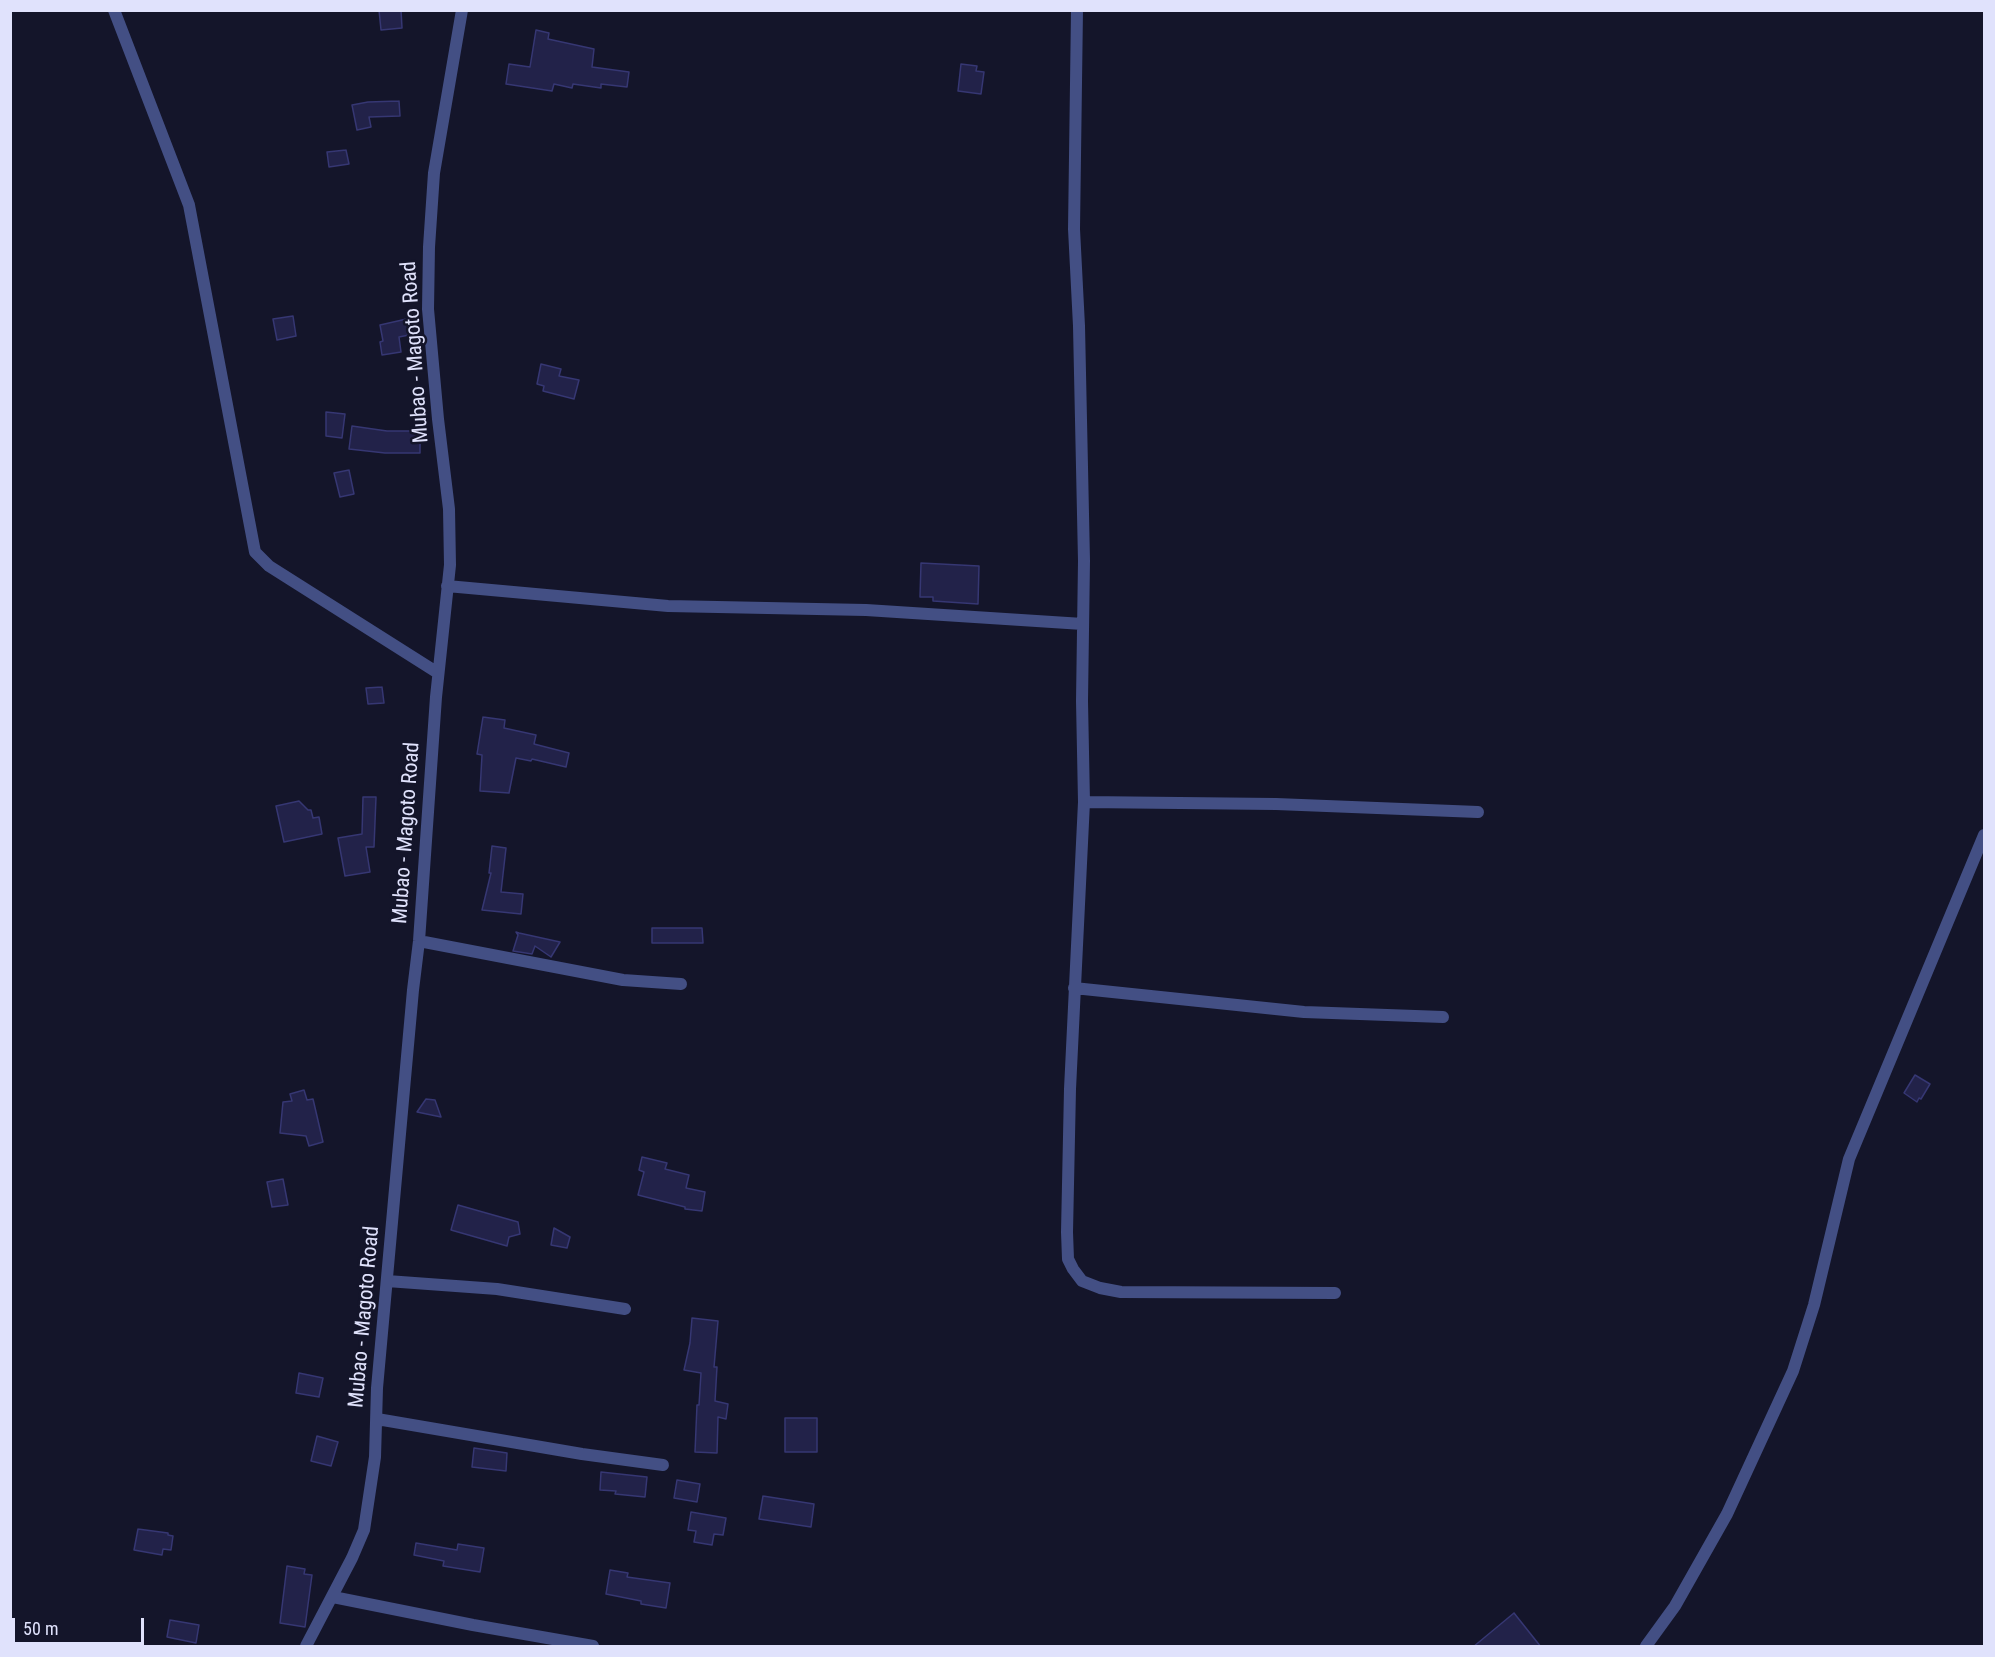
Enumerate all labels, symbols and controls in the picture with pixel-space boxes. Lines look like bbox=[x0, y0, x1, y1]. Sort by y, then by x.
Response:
street label: Mubao - Magoto Road bbox=[397, 260, 435, 444]
street label: Mubao - Magoto Road bbox=[388, 741, 426, 925]
street label: Mubao - Magoto Road bbox=[345, 1225, 385, 1409]
scale bar bbox=[15, 1606, 147, 1644]
text: 50 m bbox=[23, 1618, 58, 1639]

